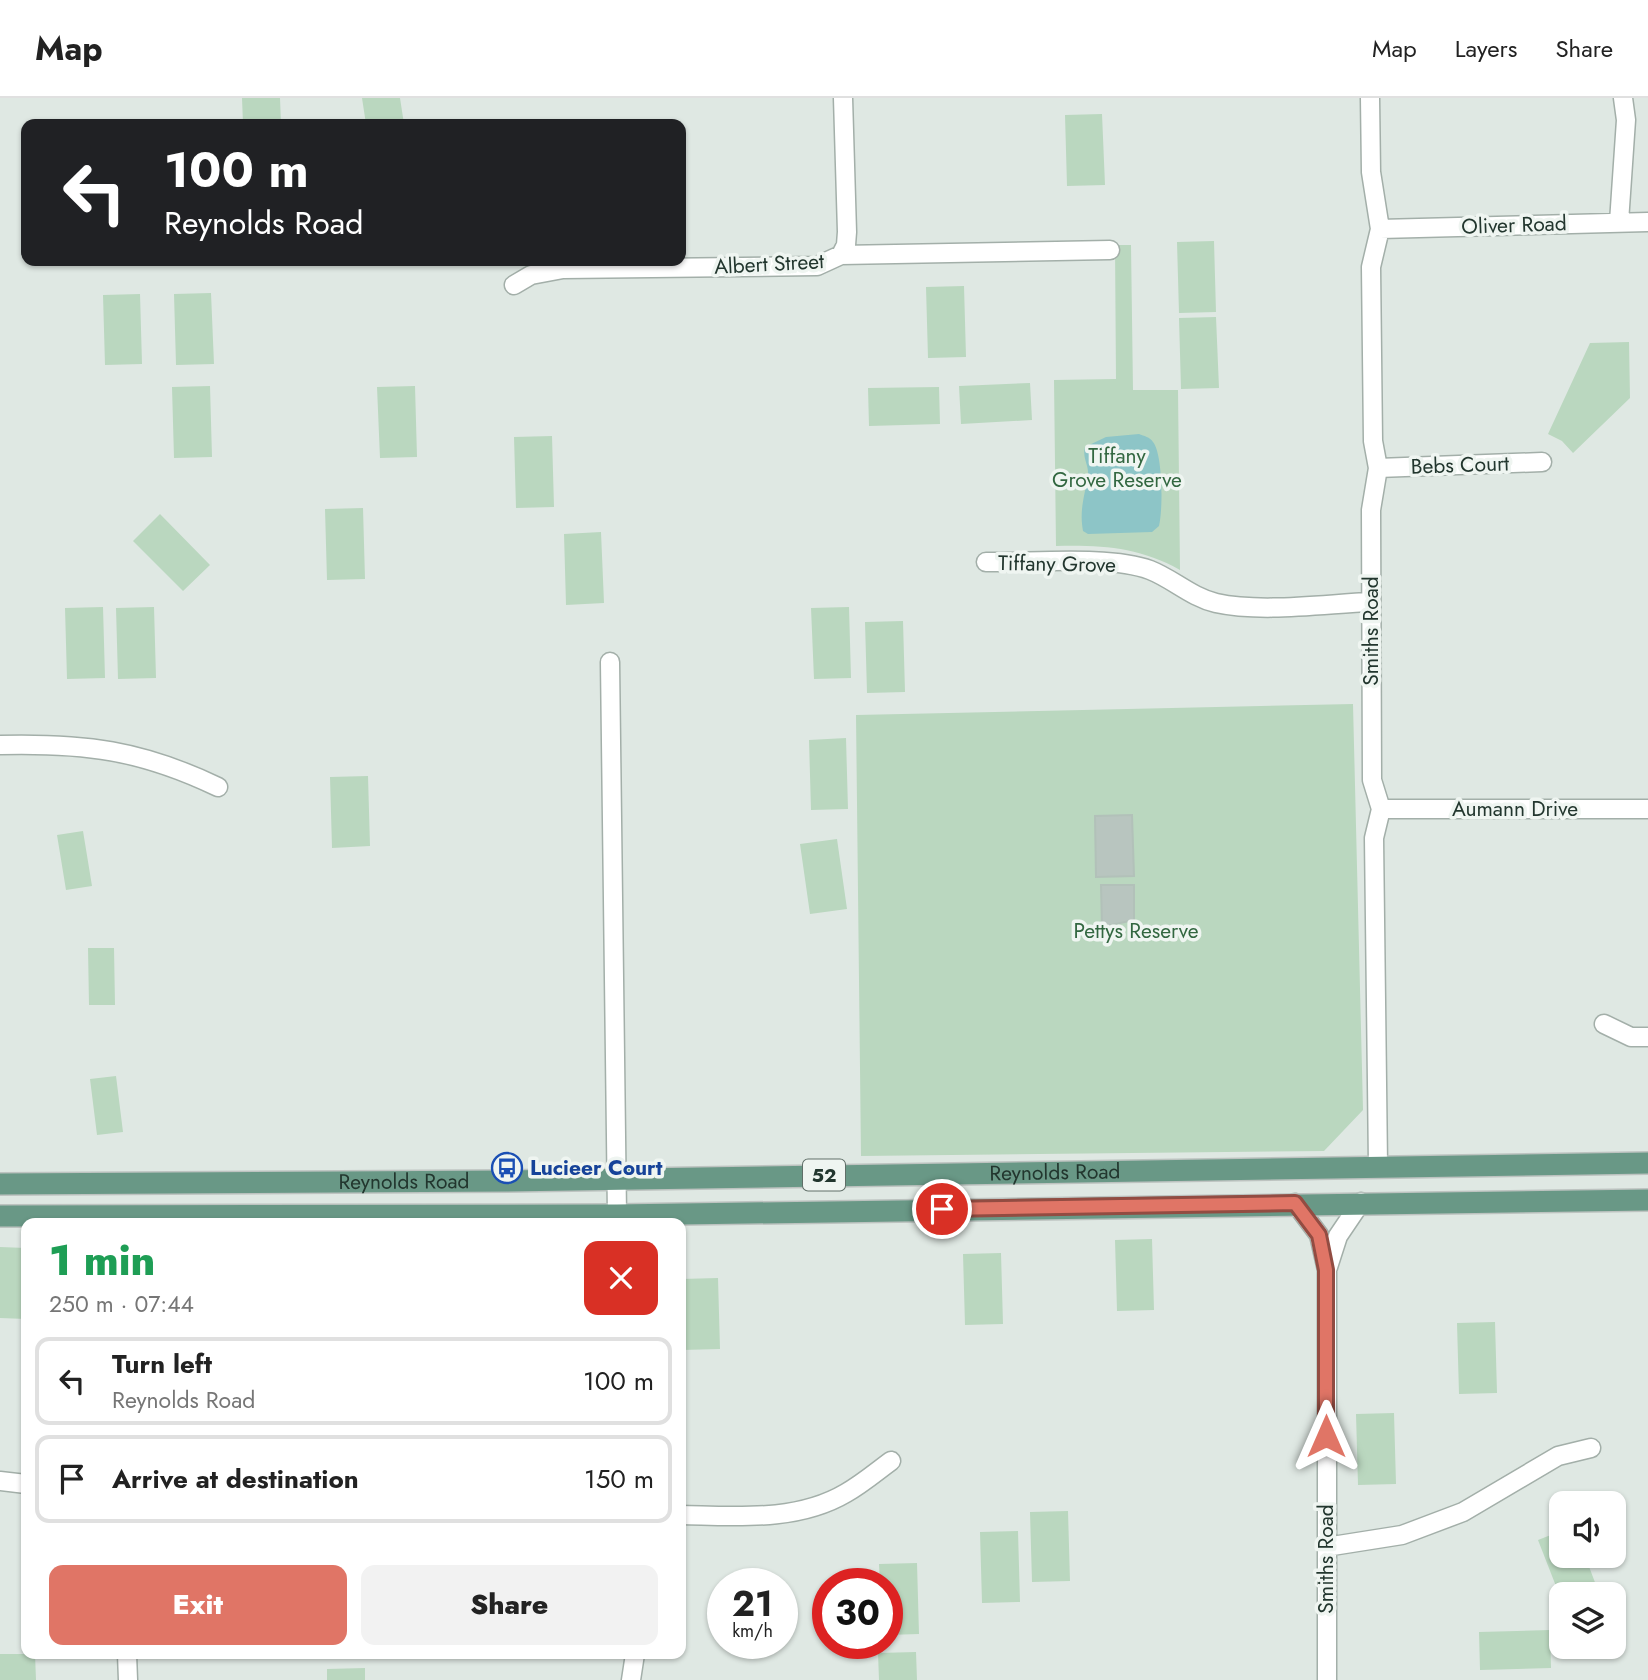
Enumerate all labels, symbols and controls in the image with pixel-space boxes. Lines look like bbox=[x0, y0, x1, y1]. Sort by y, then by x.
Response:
text: Map bbox=[35, 25, 103, 72]
text: Map bbox=[1372, 31, 1417, 66]
text: Layers bbox=[1455, 31, 1517, 66]
text: Share bbox=[1555, 31, 1613, 66]
text: 100 m bbox=[164, 135, 309, 205]
icon: left bbox=[49, 147, 140, 238]
text: Reynolds Road bbox=[164, 200, 363, 246]
street label: Oliver Road bbox=[1461, 208, 1567, 242]
street label: Albert Street bbox=[713, 246, 825, 282]
park label: Tiffany Grove Reserve bbox=[1052, 441, 1182, 495]
street label: Bebs Court bbox=[1410, 448, 1510, 482]
street label: Tiffany Grove bbox=[998, 548, 1116, 580]
street label: Smiths Road bbox=[1356, 576, 1386, 686]
street label: Aumann Drive bbox=[1452, 794, 1578, 824]
park label: Pettys Reserve bbox=[1073, 916, 1199, 946]
bus stop icon: Lucieer Court bbox=[490, 1151, 524, 1185]
place label: Lucieer Court bbox=[530, 1153, 663, 1183]
street label: Reynolds Road bbox=[989, 1156, 1121, 1188]
road number: 52 bbox=[803, 1160, 845, 1190]
street label: Reynolds Road bbox=[338, 1166, 470, 1197]
pin bbox=[912, 1179, 972, 1239]
icon: arrive bbox=[923, 1190, 961, 1228]
text: 1 min bbox=[49, 1230, 155, 1291]
button: close bbox=[584, 1241, 658, 1315]
text: 250 m · 07:44 bbox=[49, 1287, 194, 1321]
text: Turn left bbox=[112, 1345, 212, 1383]
icon: left bbox=[53, 1362, 91, 1400]
text: 100 m bbox=[583, 1362, 654, 1400]
text: Reynolds Road bbox=[112, 1383, 255, 1417]
position arrow bbox=[1289, 1399, 1363, 1473]
icon: arrive bbox=[53, 1460, 91, 1498]
text: Arrive at destination bbox=[112, 1460, 359, 1498]
text: 150 m bbox=[584, 1460, 654, 1498]
map controls bbox=[1549, 1491, 1626, 1659]
button: sound bbox=[1549, 1491, 1626, 1568]
street label: Smiths Road bbox=[1311, 1504, 1341, 1614]
button: Exit bbox=[49, 1565, 347, 1645]
button: Share bbox=[361, 1565, 658, 1645]
speed limit sign: 30 bbox=[812, 1568, 903, 1659]
text: 21 bbox=[732, 1579, 773, 1629]
button: layers bbox=[1549, 1582, 1626, 1659]
text: km/h bbox=[732, 1618, 773, 1644]

